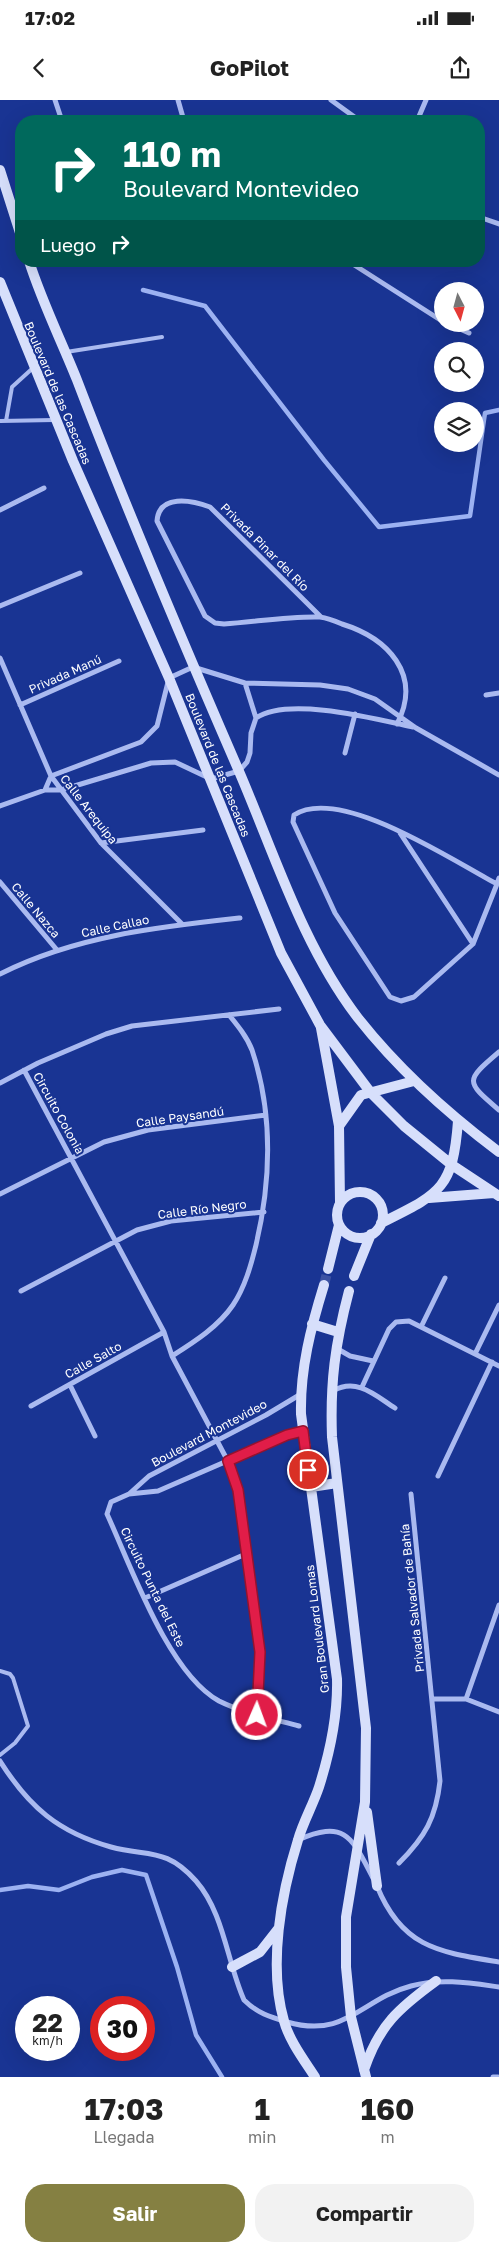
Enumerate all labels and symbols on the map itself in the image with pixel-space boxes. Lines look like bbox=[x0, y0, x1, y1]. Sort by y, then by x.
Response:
north arrow bbox=[434, 282, 484, 332]
street label: Boulevard de las Cascadas bbox=[21, 319, 95, 467]
street label: Privada Pinar del Río bbox=[218, 500, 312, 594]
street label: Privada Manú bbox=[26, 651, 104, 697]
street label: Boulevard de las Cascadas bbox=[182, 691, 254, 839]
street label: Calle Arequipa bbox=[57, 771, 121, 847]
street label: Calle Nazca bbox=[8, 879, 64, 941]
street label: Calle Callao bbox=[80, 911, 150, 941]
street label: Circuito Colonia bbox=[30, 1069, 88, 1157]
street label: Calle Paysandú bbox=[135, 1103, 225, 1131]
street label: Calle Río Negro bbox=[157, 1196, 247, 1222]
street label: Calle Salto bbox=[62, 1338, 124, 1382]
street label: Boulevard Montevideo bbox=[149, 1396, 269, 1470]
pin bbox=[287, 1449, 329, 1491]
street label: Privada Salvador de Bahía bbox=[397, 1523, 427, 1673]
street label: Circuito Punta del Este bbox=[117, 1525, 189, 1649]
street label: Gran Boulevard Lomas bbox=[302, 1564, 332, 1694]
position arrow bbox=[230, 1688, 282, 1740]
speed limit sign: 30 bbox=[90, 1996, 155, 2061]

